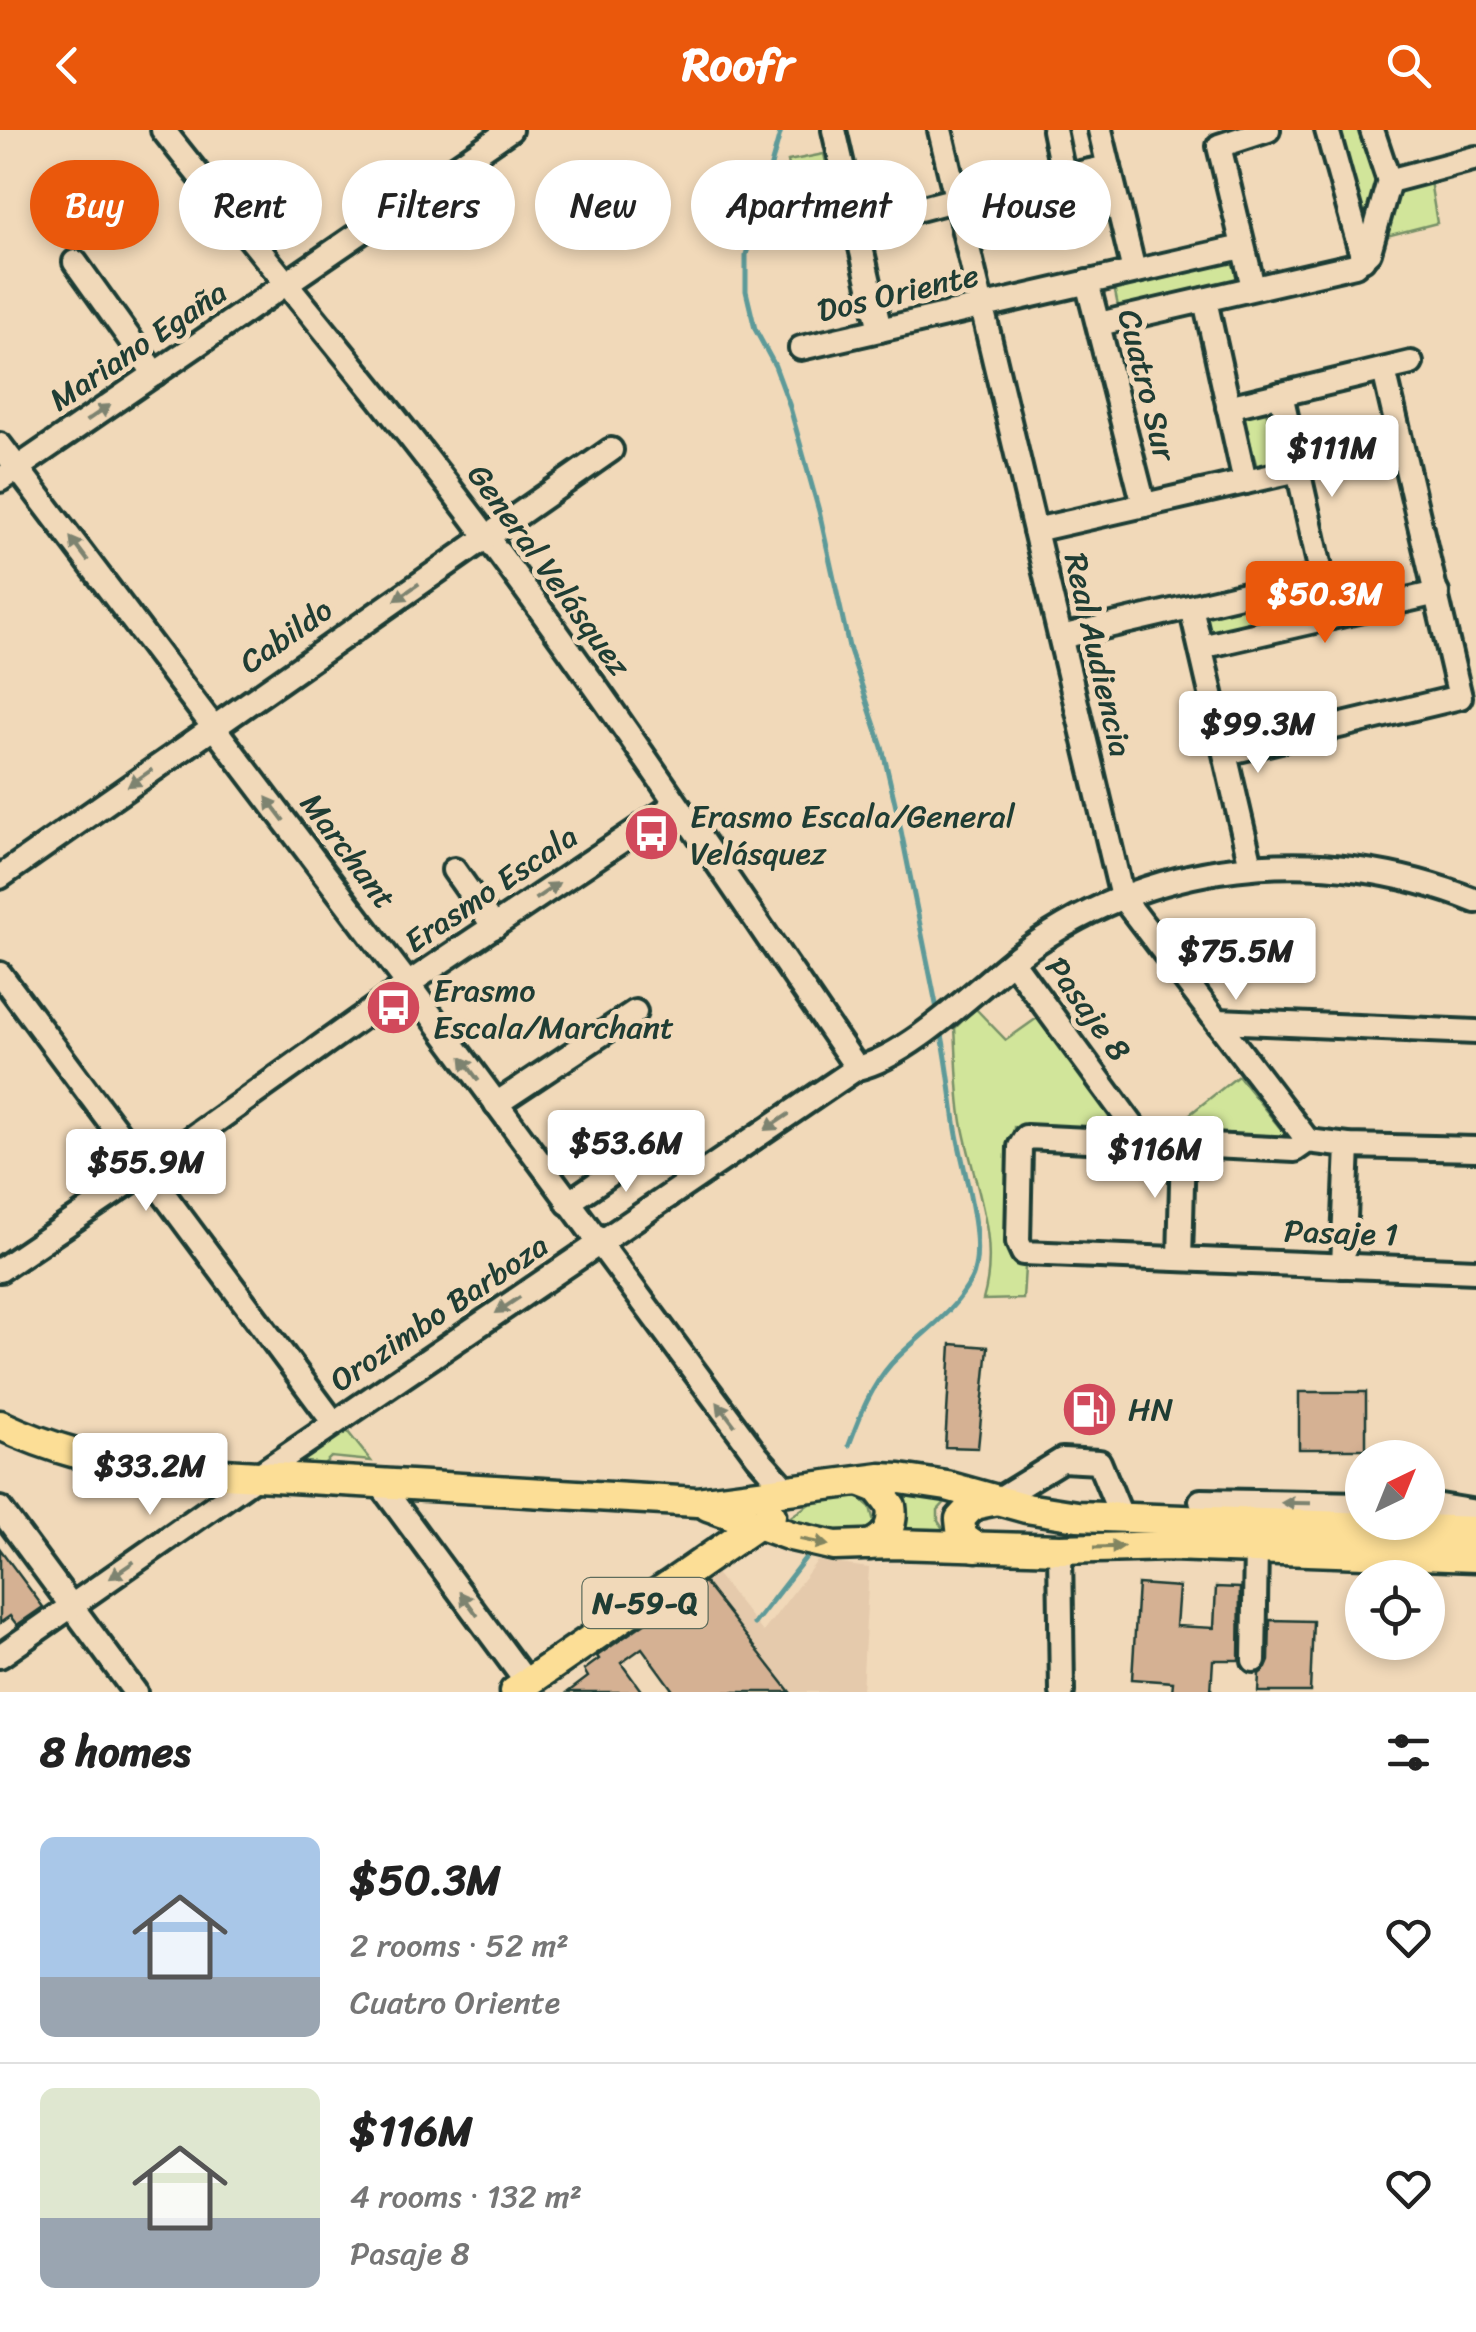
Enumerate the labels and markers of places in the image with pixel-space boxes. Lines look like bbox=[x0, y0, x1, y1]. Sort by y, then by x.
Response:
pin: $111M bbox=[1262, 415, 1402, 500]
pin: $50.3M bbox=[1244, 561, 1406, 646]
pin: $99.3M bbox=[1177, 691, 1339, 776]
place label: Erasmo Escala/General Velásquez bbox=[690, 788, 1016, 882]
bus stop icon: Erasmo Escala/General Velásquez bbox=[621, 804, 681, 864]
pin: $75.5M bbox=[1155, 918, 1317, 1003]
place label: Erasmo Escala/Marchant bbox=[433, 962, 674, 1056]
bus stop icon: Erasmo Escala/Marchant bbox=[364, 978, 424, 1038]
pin: $53.6M bbox=[545, 1110, 707, 1195]
pin: $116M bbox=[1085, 1116, 1225, 1201]
pin: $55.9M bbox=[65, 1129, 227, 1214]
fuel station icon: HN bbox=[1059, 1379, 1119, 1439]
place label: HN bbox=[1128, 1381, 1174, 1438]
pin: $33.2M bbox=[69, 1433, 231, 1518]

